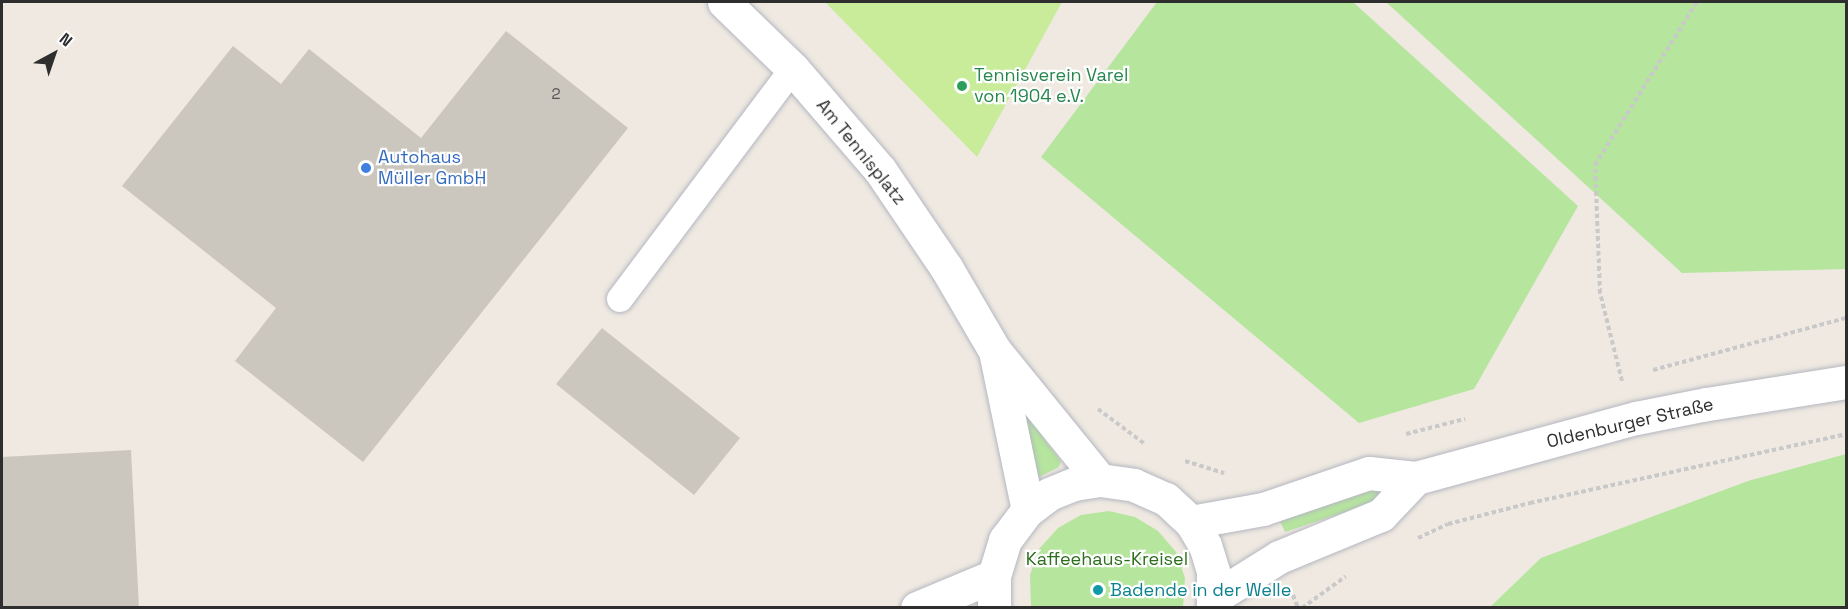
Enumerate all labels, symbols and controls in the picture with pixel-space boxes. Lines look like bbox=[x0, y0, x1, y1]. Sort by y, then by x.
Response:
north arrow bbox=[24, 24, 84, 84]
text: N bbox=[55, 28, 77, 51]
place label: Tennisverein Varel von 1904 e.V. bbox=[974, 65, 1129, 107]
marker: Tennisverein Varel von 1904 e.V. bbox=[955, 79, 969, 93]
house number: 2 bbox=[551, 85, 561, 103]
street label: Am Tennisplatz bbox=[812, 95, 910, 209]
place label: Autohaus Müller GmbH bbox=[378, 147, 486, 190]
marker: Autohaus Müller GmbH bbox=[359, 161, 373, 175]
street label: Oldenburger Straße bbox=[1544, 393, 1716, 453]
park label: Kaffeehaus-Kreisel bbox=[1026, 548, 1188, 570]
place label: Badende in der Welle bbox=[1110, 579, 1292, 601]
marker: Badende in der Welle bbox=[1091, 583, 1105, 597]

